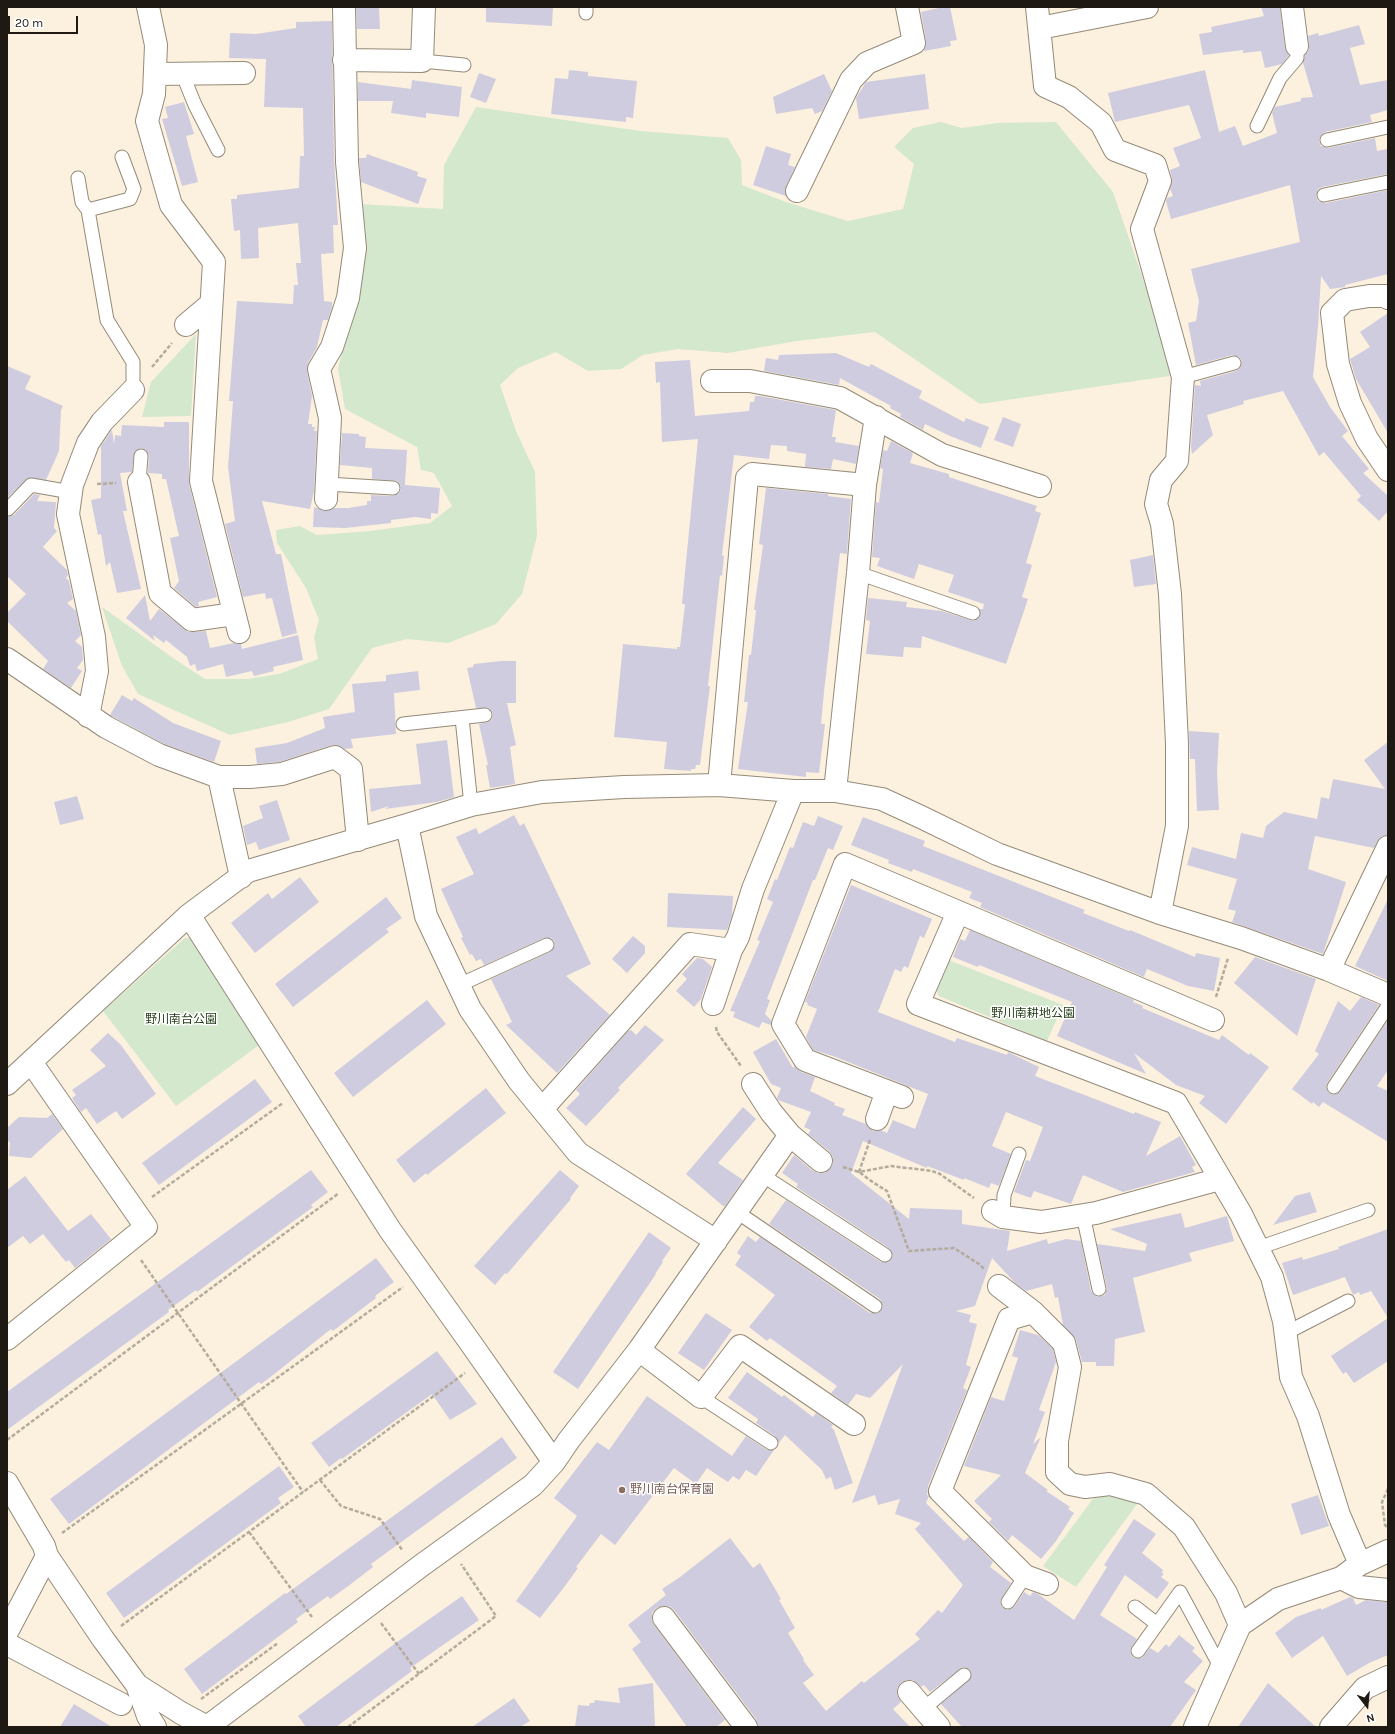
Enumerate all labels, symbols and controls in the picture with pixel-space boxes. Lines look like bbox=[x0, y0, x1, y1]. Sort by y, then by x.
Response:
scale bar bbox=[10, 8, 80, 34]
text: 20 m bbox=[15, 16, 43, 30]
park label: 野川南耕地公園 bbox=[991, 1007, 1075, 1021]
park label: 野川南台公園 bbox=[145, 1013, 217, 1027]
place label: 野川南台保育園 bbox=[630, 1483, 714, 1497]
marker: 野川南台保育園 bbox=[617, 1485, 627, 1495]
north arrow bbox=[1347, 1686, 1387, 1726]
text: N bbox=[1365, 1711, 1376, 1725]

